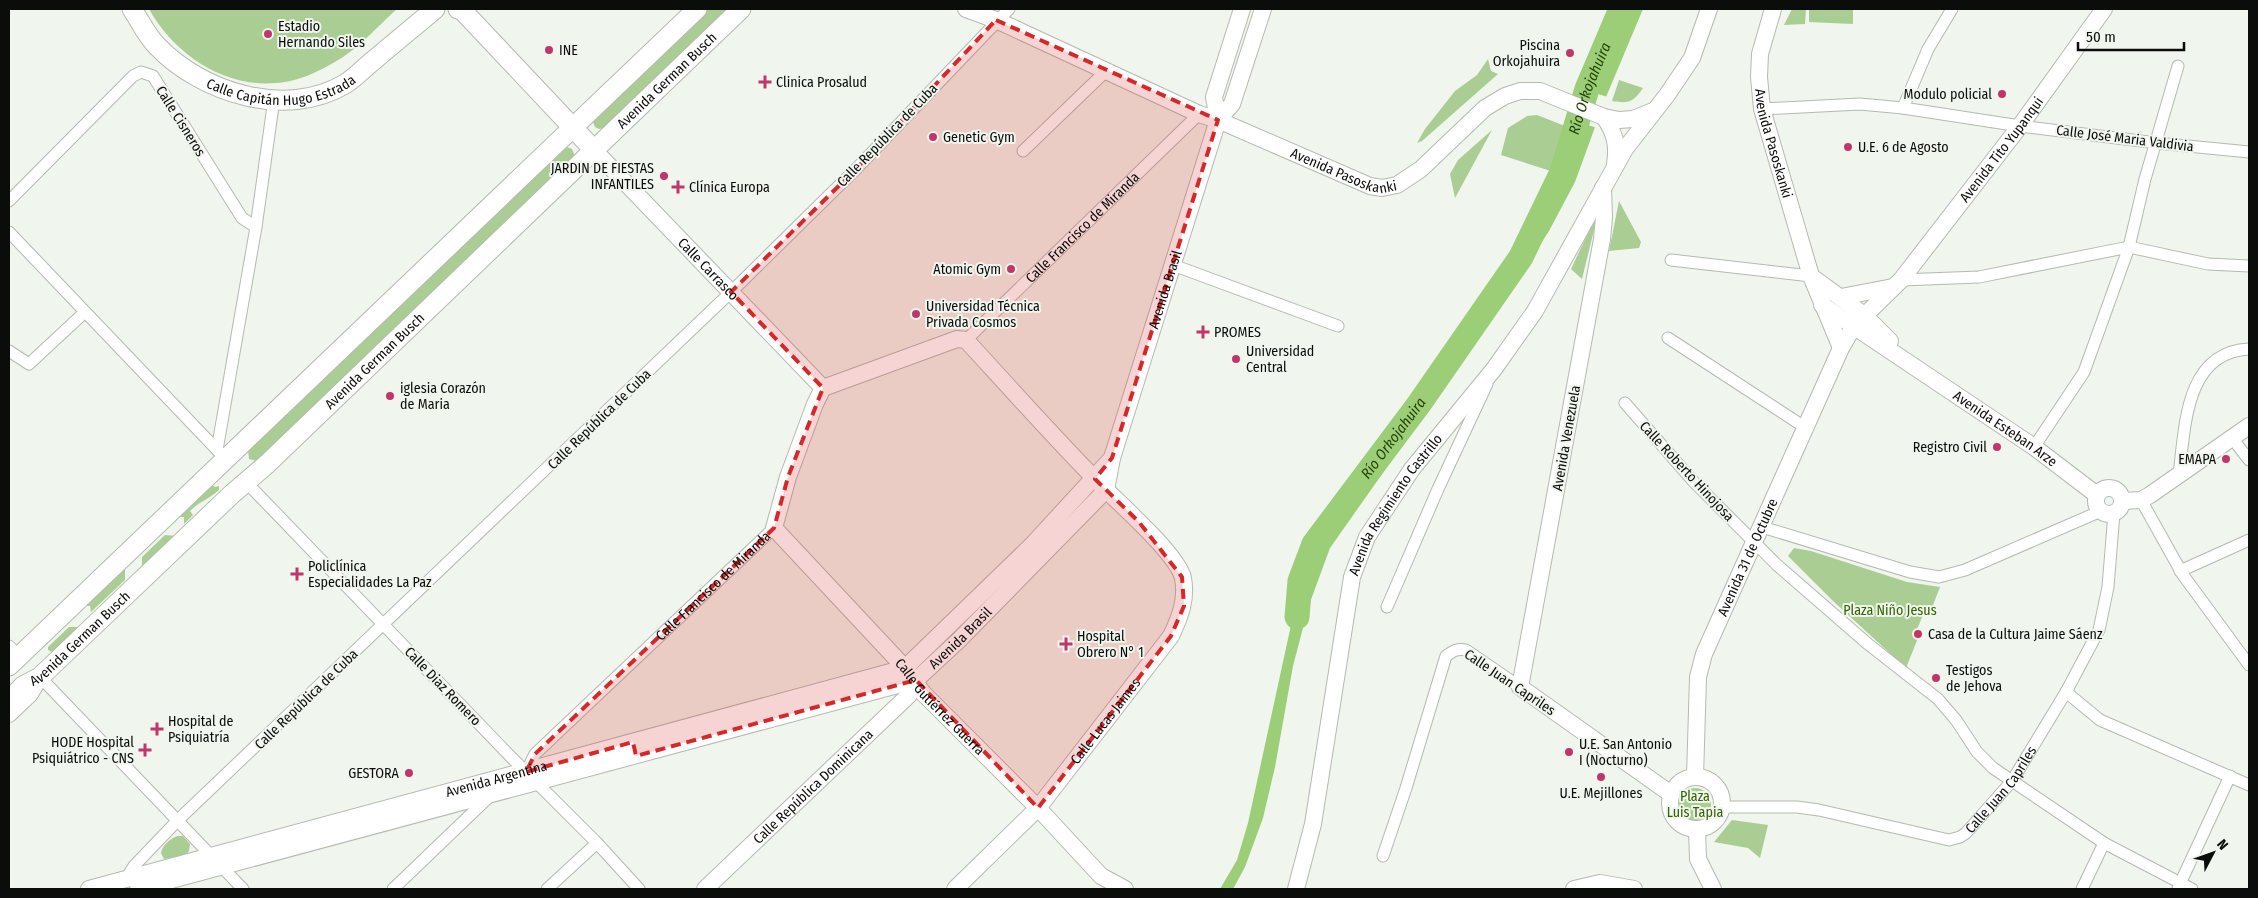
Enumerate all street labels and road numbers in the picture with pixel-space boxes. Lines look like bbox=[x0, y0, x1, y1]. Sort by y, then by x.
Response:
street label: Avenida German Busch bbox=[614, 29, 720, 132]
street label: Calle Capitán Hugo Estrada bbox=[202, 65, 356, 87]
street label: Calle República de Cuba bbox=[834, 80, 941, 191]
street label: Calle Cisneros bbox=[152, 83, 209, 160]
street label: Avenida Pasoskanki bbox=[1751, 88, 1796, 200]
street label: Avenida Tito Yupanqui bbox=[1956, 94, 2047, 206]
street label: Calle José Maria Valdivia bbox=[2055, 122, 2195, 155]
street label: Avenida Pasoskanki bbox=[1288, 145, 1398, 197]
street label: Calle Francisco de Miranda bbox=[1022, 168, 1143, 287]
street label: Calle Carrasco bbox=[674, 234, 742, 304]
street label: Avenida Brasil bbox=[1145, 248, 1186, 331]
street label: Avenida German Busch bbox=[321, 310, 428, 413]
street label: Calle República de Cuba bbox=[544, 366, 655, 473]
street label: Avenida Venezuela bbox=[1549, 384, 1584, 492]
street label: Avenida Esteban Arze bbox=[1950, 387, 2060, 471]
street label: Calle Roberto Hinojosa bbox=[1636, 418, 1737, 525]
street label: Avenida Regimiento Castrillo bbox=[1345, 431, 1446, 578]
street label: Avenida 31 de Octubre bbox=[1714, 496, 1782, 619]
street label: Calle Francisco de Miranda bbox=[652, 528, 774, 644]
street label: Avenida German Busch bbox=[27, 588, 134, 690]
street label: Avenida Brasil bbox=[925, 604, 996, 673]
street label: Calle Diaz Romero bbox=[401, 643, 484, 729]
street label: Calle República de Cuba bbox=[251, 646, 362, 753]
street label: Calle Juan Capriles bbox=[1461, 646, 1558, 719]
street label: Calle Gutiérrez Guerra bbox=[891, 655, 988, 759]
street label: Calle Lucas Jaimes bbox=[1067, 675, 1144, 768]
street label: Calle República Dominicana bbox=[750, 726, 877, 848]
street label: Calle Juan Capriles bbox=[1962, 743, 2040, 837]
street label: Avenida Argentina bbox=[444, 757, 549, 801]

